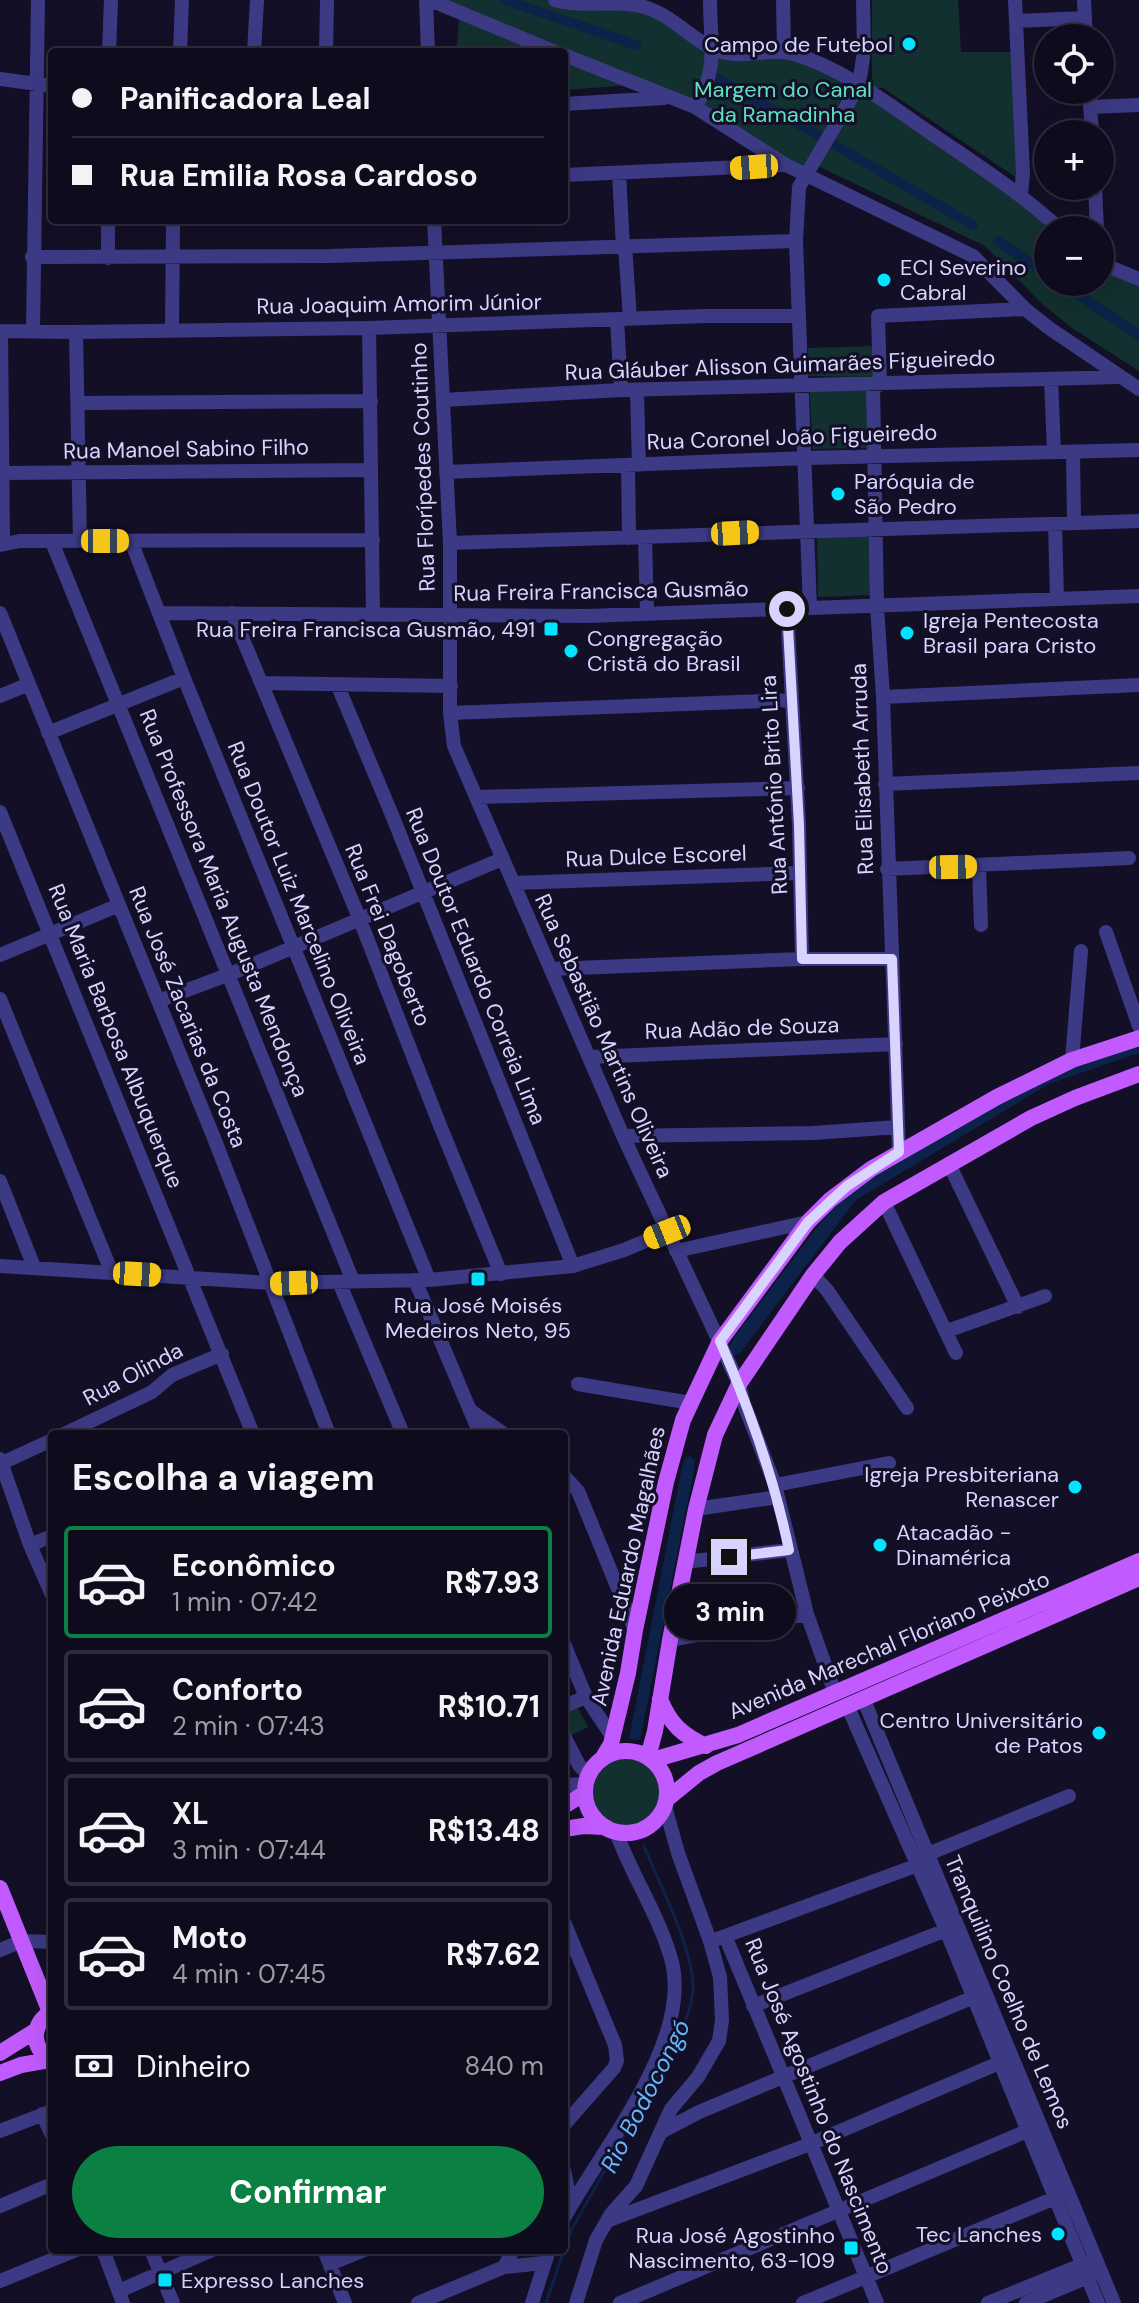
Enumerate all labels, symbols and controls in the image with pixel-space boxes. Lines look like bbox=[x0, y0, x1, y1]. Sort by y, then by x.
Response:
map controls bbox=[1034, 24, 1114, 296]
button: locate bbox=[1034, 24, 1114, 104]
place label: Campo de Futebol bbox=[704, 30, 893, 59]
marker: Campo de Futebol bbox=[900, 35, 918, 53]
park label: Margem do Canal da Ramadinha bbox=[694, 75, 872, 129]
text: Panificadora Leal bbox=[120, 79, 370, 118]
button: + bbox=[1034, 120, 1114, 200]
car bbox=[729, 153, 779, 181]
text: Rua Emilia Rosa Cardoso bbox=[120, 156, 478, 195]
button: − bbox=[1034, 216, 1114, 296]
place label: ECI Severino Cabral bbox=[900, 253, 1027, 307]
marker: ECI Severino Cabral bbox=[875, 271, 893, 289]
street label: Rua Joaquim Amorim Júnior bbox=[256, 287, 542, 321]
street label: Rua Florípedes Coutinho bbox=[404, 342, 442, 592]
street label: Rua Gláuber Alisson Guimarães Figueiredo bbox=[564, 343, 996, 387]
street label: Rua Coronel João Figueiredo bbox=[646, 417, 938, 457]
street label: Rua Manoel Sabino Filho bbox=[63, 432, 309, 466]
place label: Paróquia de São Pedro bbox=[854, 467, 975, 521]
marker: Paróquia de São Pedro bbox=[829, 485, 847, 503]
car bbox=[710, 520, 760, 546]
car bbox=[81, 529, 129, 553]
street label: Rua Freira Francisca Gusmão bbox=[453, 574, 749, 608]
route start bbox=[769, 591, 805, 627]
place label: Igreja Pentecosta Brasil para Cristo bbox=[923, 606, 1099, 660]
place label: Rua Freira Francisca Gusmão, 491 bbox=[196, 615, 535, 644]
marker: Rua Freira Francisca Gusmão, 491 bbox=[542, 620, 560, 638]
place label: Congregação Cristã do Brasil bbox=[587, 624, 741, 678]
marker: Igreja Pentecosta Brasil para Cristo bbox=[898, 624, 916, 642]
marker: Congregação Cristã do Brasil bbox=[562, 642, 580, 660]
street label: Rua Elisabeth Arruda bbox=[844, 663, 880, 875]
street label: Rua António Brito Lira bbox=[754, 675, 794, 895]
street label: Rua Professora Maria Augusta Mendonça bbox=[133, 705, 315, 1101]
street label: Rua Doutor Luiz Marcelino Oliveira bbox=[221, 737, 377, 1069]
street label: Rua Doutor Eduardo Correia Lima bbox=[399, 803, 553, 1129]
street label: Rua Dulce Escorel bbox=[565, 838, 747, 874]
street label: Rua Frei Dagoberto bbox=[338, 839, 438, 1031]
car bbox=[929, 855, 977, 879]
street label: Rua Maria Barbosa Albuquerque bbox=[42, 880, 190, 1192]
street label: Rua José Zacarias da Costa bbox=[122, 882, 254, 1152]
street label: Rua Sebastião Martins Oliveira bbox=[528, 889, 680, 1183]
street label: Rua Adão de Souza bbox=[644, 1010, 840, 1046]
car bbox=[640, 1212, 694, 1252]
car bbox=[112, 1261, 162, 1287]
car bbox=[270, 1270, 318, 1296]
marker: Rua José Moisés Medeiros Neto, 95 bbox=[469, 1270, 487, 1288]
place label: Rua José Moisés Medeiros Neto, 95 bbox=[385, 1291, 571, 1345]
street label: Rua Olinda bbox=[78, 1336, 188, 1412]
street label: Avenida Eduardo Magalhães bbox=[584, 1423, 672, 1709]
text: Escolha a viagem bbox=[72, 1454, 375, 1501]
place label: Igreja Presbiteriana Renascer bbox=[864, 1460, 1059, 1514]
marker: Igreja Presbiteriana Renascer bbox=[1066, 1478, 1084, 1496]
place label: Atacadão - Dinamérica bbox=[896, 1518, 1011, 1572]
marker: Atacadão - Dinamérica bbox=[871, 1536, 889, 1554]
route end bbox=[711, 1539, 747, 1575]
icon: car bbox=[76, 1546, 148, 1618]
text: Econômico bbox=[172, 1546, 336, 1585]
text: R$7.93 bbox=[445, 1563, 540, 1602]
street label: Avenida Marechal Floriano Peixoto bbox=[724, 1564, 1054, 1726]
text: 1 min · 07:42 bbox=[172, 1585, 318, 1619]
callout: 3 min bbox=[663, 1585, 795, 1641]
text: 3 min bbox=[695, 1595, 765, 1629]
icon: car bbox=[76, 1670, 148, 1742]
text: Conforto bbox=[172, 1670, 303, 1709]
text: R$10.71 bbox=[438, 1687, 540, 1726]
place label: Centro Universitário de Patos bbox=[879, 1706, 1083, 1760]
text: 2 min · 07:43 bbox=[172, 1709, 325, 1743]
marker: Centro Universitário de Patos bbox=[1090, 1724, 1108, 1742]
icon: car bbox=[76, 1794, 148, 1866]
text: XL bbox=[172, 1794, 209, 1833]
text: R$13.48 bbox=[428, 1811, 540, 1850]
text: 3 min · 07:44 bbox=[172, 1833, 326, 1867]
street label: Tranquilino Coelho de Lemos bbox=[938, 1851, 1080, 2133]
icon: car bbox=[76, 1918, 148, 1990]
text: Moto bbox=[172, 1918, 247, 1957]
street label: Rua José Agostinho do Nascimento bbox=[738, 1934, 900, 2278]
text: R$7.62 bbox=[446, 1935, 540, 1974]
text: 4 min · 07:45 bbox=[172, 1957, 326, 1991]
water label: Rio Bodocongó bbox=[593, 2014, 697, 2178]
icon: cash bbox=[72, 2044, 116, 2088]
text: Dinheiro bbox=[136, 2047, 251, 2086]
text: 840 m bbox=[465, 2049, 544, 2083]
button: Confirmar bbox=[72, 2146, 544, 2238]
place label: Tec Lanches bbox=[916, 2220, 1042, 2249]
place label: Rua José Agostinho Nascimento, 63-109 bbox=[629, 2221, 835, 2275]
marker: Tec Lanches bbox=[1049, 2225, 1067, 2243]
marker: Rua José Agostinho Nascimento, 63-109 bbox=[842, 2239, 860, 2257]
place label: Expresso Lanches bbox=[181, 2266, 364, 2295]
marker: Expresso Lanches bbox=[156, 2271, 174, 2289]

